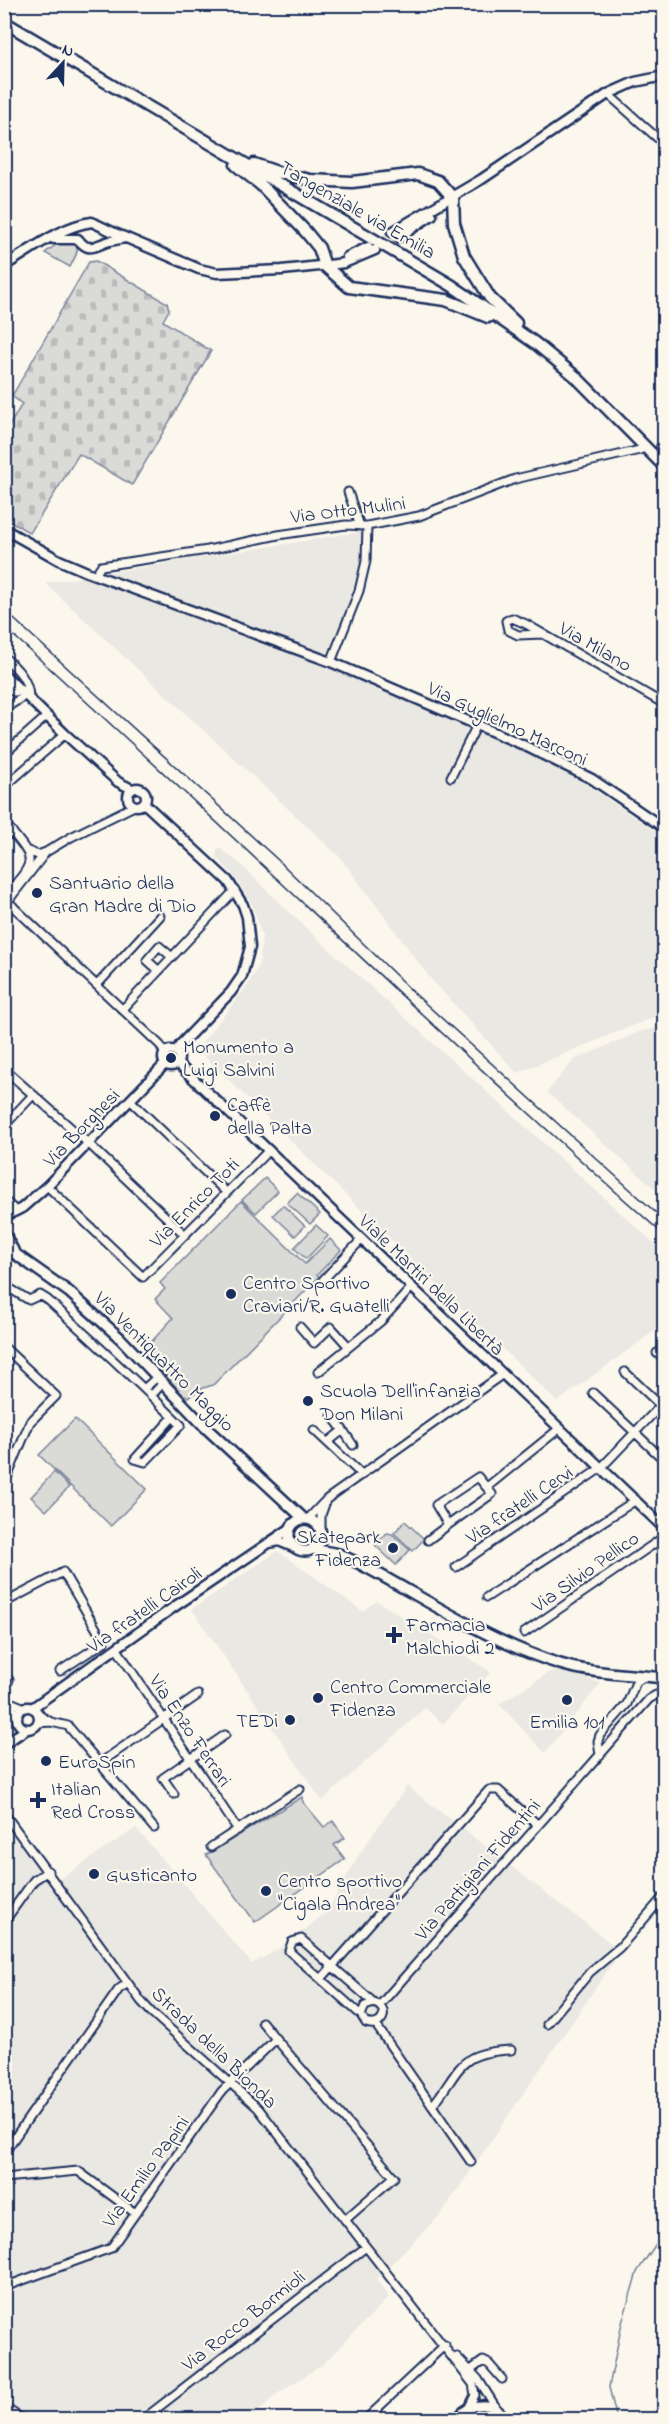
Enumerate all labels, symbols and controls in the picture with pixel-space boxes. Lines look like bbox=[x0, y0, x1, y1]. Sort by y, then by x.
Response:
north arrow bbox=[33, 33, 93, 93]
text: N bbox=[58, 38, 78, 64]
street label: Tangenziale via Emilia bbox=[273, 155, 440, 269]
street label: Via Otto Mulini bbox=[288, 490, 408, 533]
street label: Via Milano bbox=[552, 615, 637, 681]
street label: Via Guglielmo Marconi bbox=[421, 675, 592, 776]
place label: Santuario della Gran Madre di Dio bbox=[49, 870, 196, 922]
marker: Santuario della Gran Madre di Dio bbox=[30, 886, 44, 900]
place label: Monumento a Luigi Salvini bbox=[183, 1034, 294, 1087]
marker: Monumento a Luigi Salvini bbox=[164, 1051, 178, 1065]
street label: Via Borghesi bbox=[37, 1083, 129, 1176]
place label: Caffè della Palta bbox=[227, 1092, 312, 1144]
marker: Caffè della Palta bbox=[208, 1109, 222, 1123]
street label: Via Enrico Toti bbox=[143, 1152, 247, 1256]
street label: Viale Martiri della Libertà bbox=[350, 1208, 510, 1363]
place label: Centro Sportivo Craviari/R. Guatelli bbox=[243, 1270, 390, 1322]
street label: Via Ventiquattro Maggio bbox=[85, 1285, 240, 1440]
marker: Centro Sportivo Craviari/R. Guatelli bbox=[224, 1287, 238, 1301]
place label: Scuola Dell'infanzia Don Milani bbox=[319, 1378, 481, 1430]
marker: Scuola Dell'infanzia Don Milani bbox=[301, 1394, 315, 1408]
street label: Via fratelli Cervi bbox=[460, 1459, 580, 1553]
place label: Skatepark Fidenza bbox=[296, 1524, 381, 1576]
street label: Via Silvio Pellico bbox=[526, 1525, 646, 1621]
marker: Skatepark Fidenza bbox=[386, 1541, 400, 1555]
street label: Via fratelli Cairoli bbox=[81, 1561, 209, 1662]
place label: Farmacia Malchiodi 2 bbox=[405, 1612, 495, 1664]
marker: Farmacia Malchiodi 2 bbox=[387, 1628, 401, 1642]
street label: Via Enzo Ferrari bbox=[140, 1668, 237, 1794]
place label: Centro Commerciale Fidenza bbox=[329, 1674, 491, 1726]
marker: Centro Commerciale Fidenza bbox=[311, 1691, 325, 1705]
marker: Emilia 101 bbox=[560, 1693, 574, 1707]
place label: TEDi bbox=[236, 1708, 278, 1737]
place label: Emilia 101 bbox=[529, 1709, 605, 1738]
marker: TEDi bbox=[283, 1713, 297, 1727]
place label: EuroSpin bbox=[58, 1749, 135, 1778]
marker: EuroSpin bbox=[39, 1754, 53, 1768]
place label: Italian Red Cross bbox=[51, 1776, 135, 1828]
marker: Italian Red Cross bbox=[29, 1791, 47, 1809]
street label: Via Partigiani Fidentini bbox=[408, 1793, 550, 1949]
place label: Gusticanto bbox=[106, 1862, 197, 1891]
marker: Gusticanto bbox=[87, 1867, 101, 1881]
place label: Centro sportivo "Cigala Andrea" bbox=[278, 1868, 402, 1921]
marker: Centro sportivo "Cigala Andrea" bbox=[259, 1884, 273, 1898]
street label: Strada della Bionda bbox=[144, 1981, 283, 2117]
street label: Via Emilio Papini bbox=[96, 2110, 198, 2235]
street label: Via Rocco Bormioli bbox=[176, 2264, 313, 2380]

